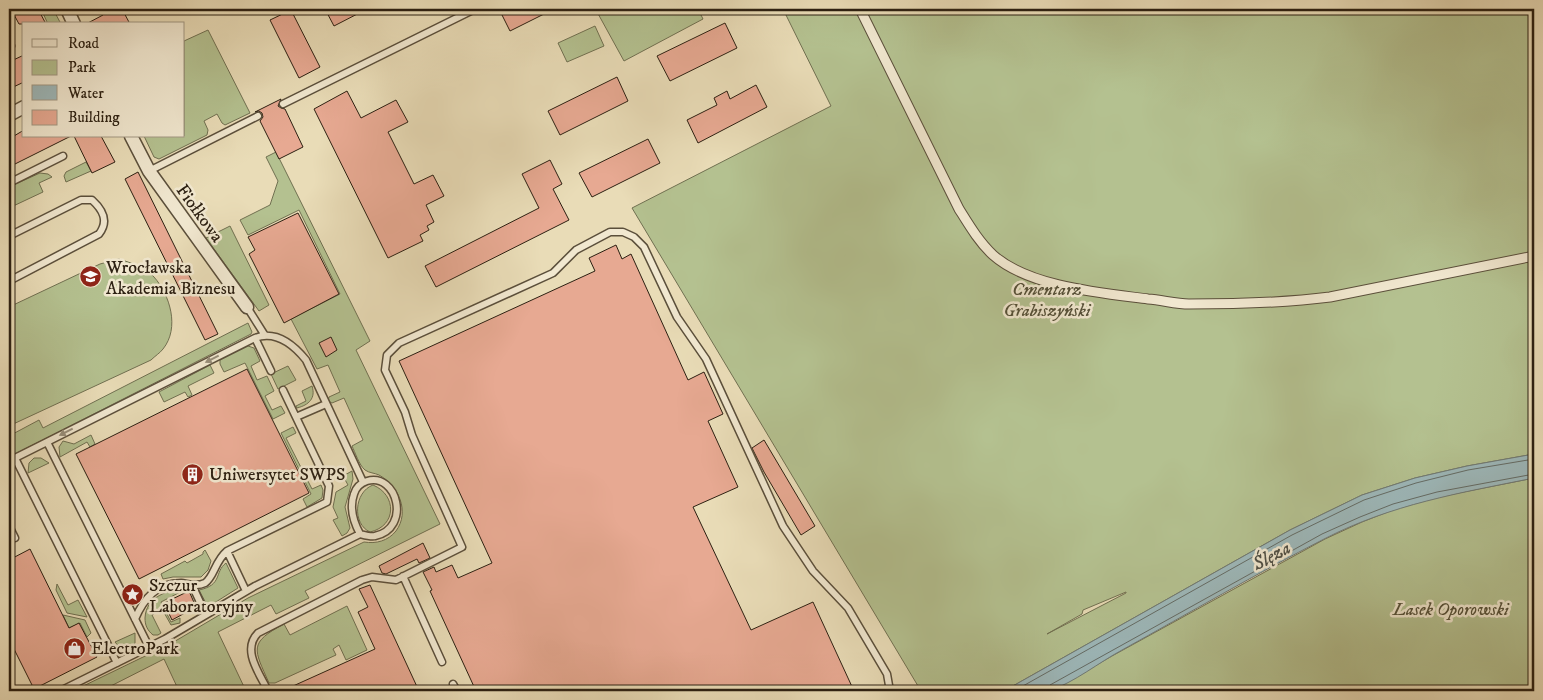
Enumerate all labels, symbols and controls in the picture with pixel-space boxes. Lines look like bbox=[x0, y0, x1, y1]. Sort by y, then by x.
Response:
legend bbox=[22, 22, 185, 138]
text: Road bbox=[68, 34, 100, 53]
text: Park bbox=[68, 58, 97, 77]
text: Water bbox=[67, 84, 104, 103]
text: Building bbox=[68, 108, 120, 127]
street label: Fiołkowa bbox=[171, 180, 228, 247]
place label: Wrocławska Akademia Biznesu bbox=[105, 257, 236, 300]
school or university icon: Wrocławska Akademia Biznesu bbox=[78, 265, 102, 289]
park label: Cmentarz Grabiszyński bbox=[1003, 279, 1092, 322]
one-way arrow bbox=[205, 356, 219, 364]
one-way arrow bbox=[59, 428, 74, 436]
building icon: Uniwersytet SWPS bbox=[181, 462, 205, 486]
place label: Uniwersytet SWPS bbox=[209, 464, 345, 486]
water label: Ślęza bbox=[1247, 536, 1295, 577]
place label: Szczur Laboratoryjny bbox=[149, 575, 253, 618]
place icon: Szczur Laboratoryjny bbox=[121, 583, 145, 607]
park label: Lasek Oporowski bbox=[1392, 599, 1510, 621]
shop icon: ElectroPark bbox=[63, 636, 87, 660]
place label: ElectroPark bbox=[91, 638, 179, 660]

